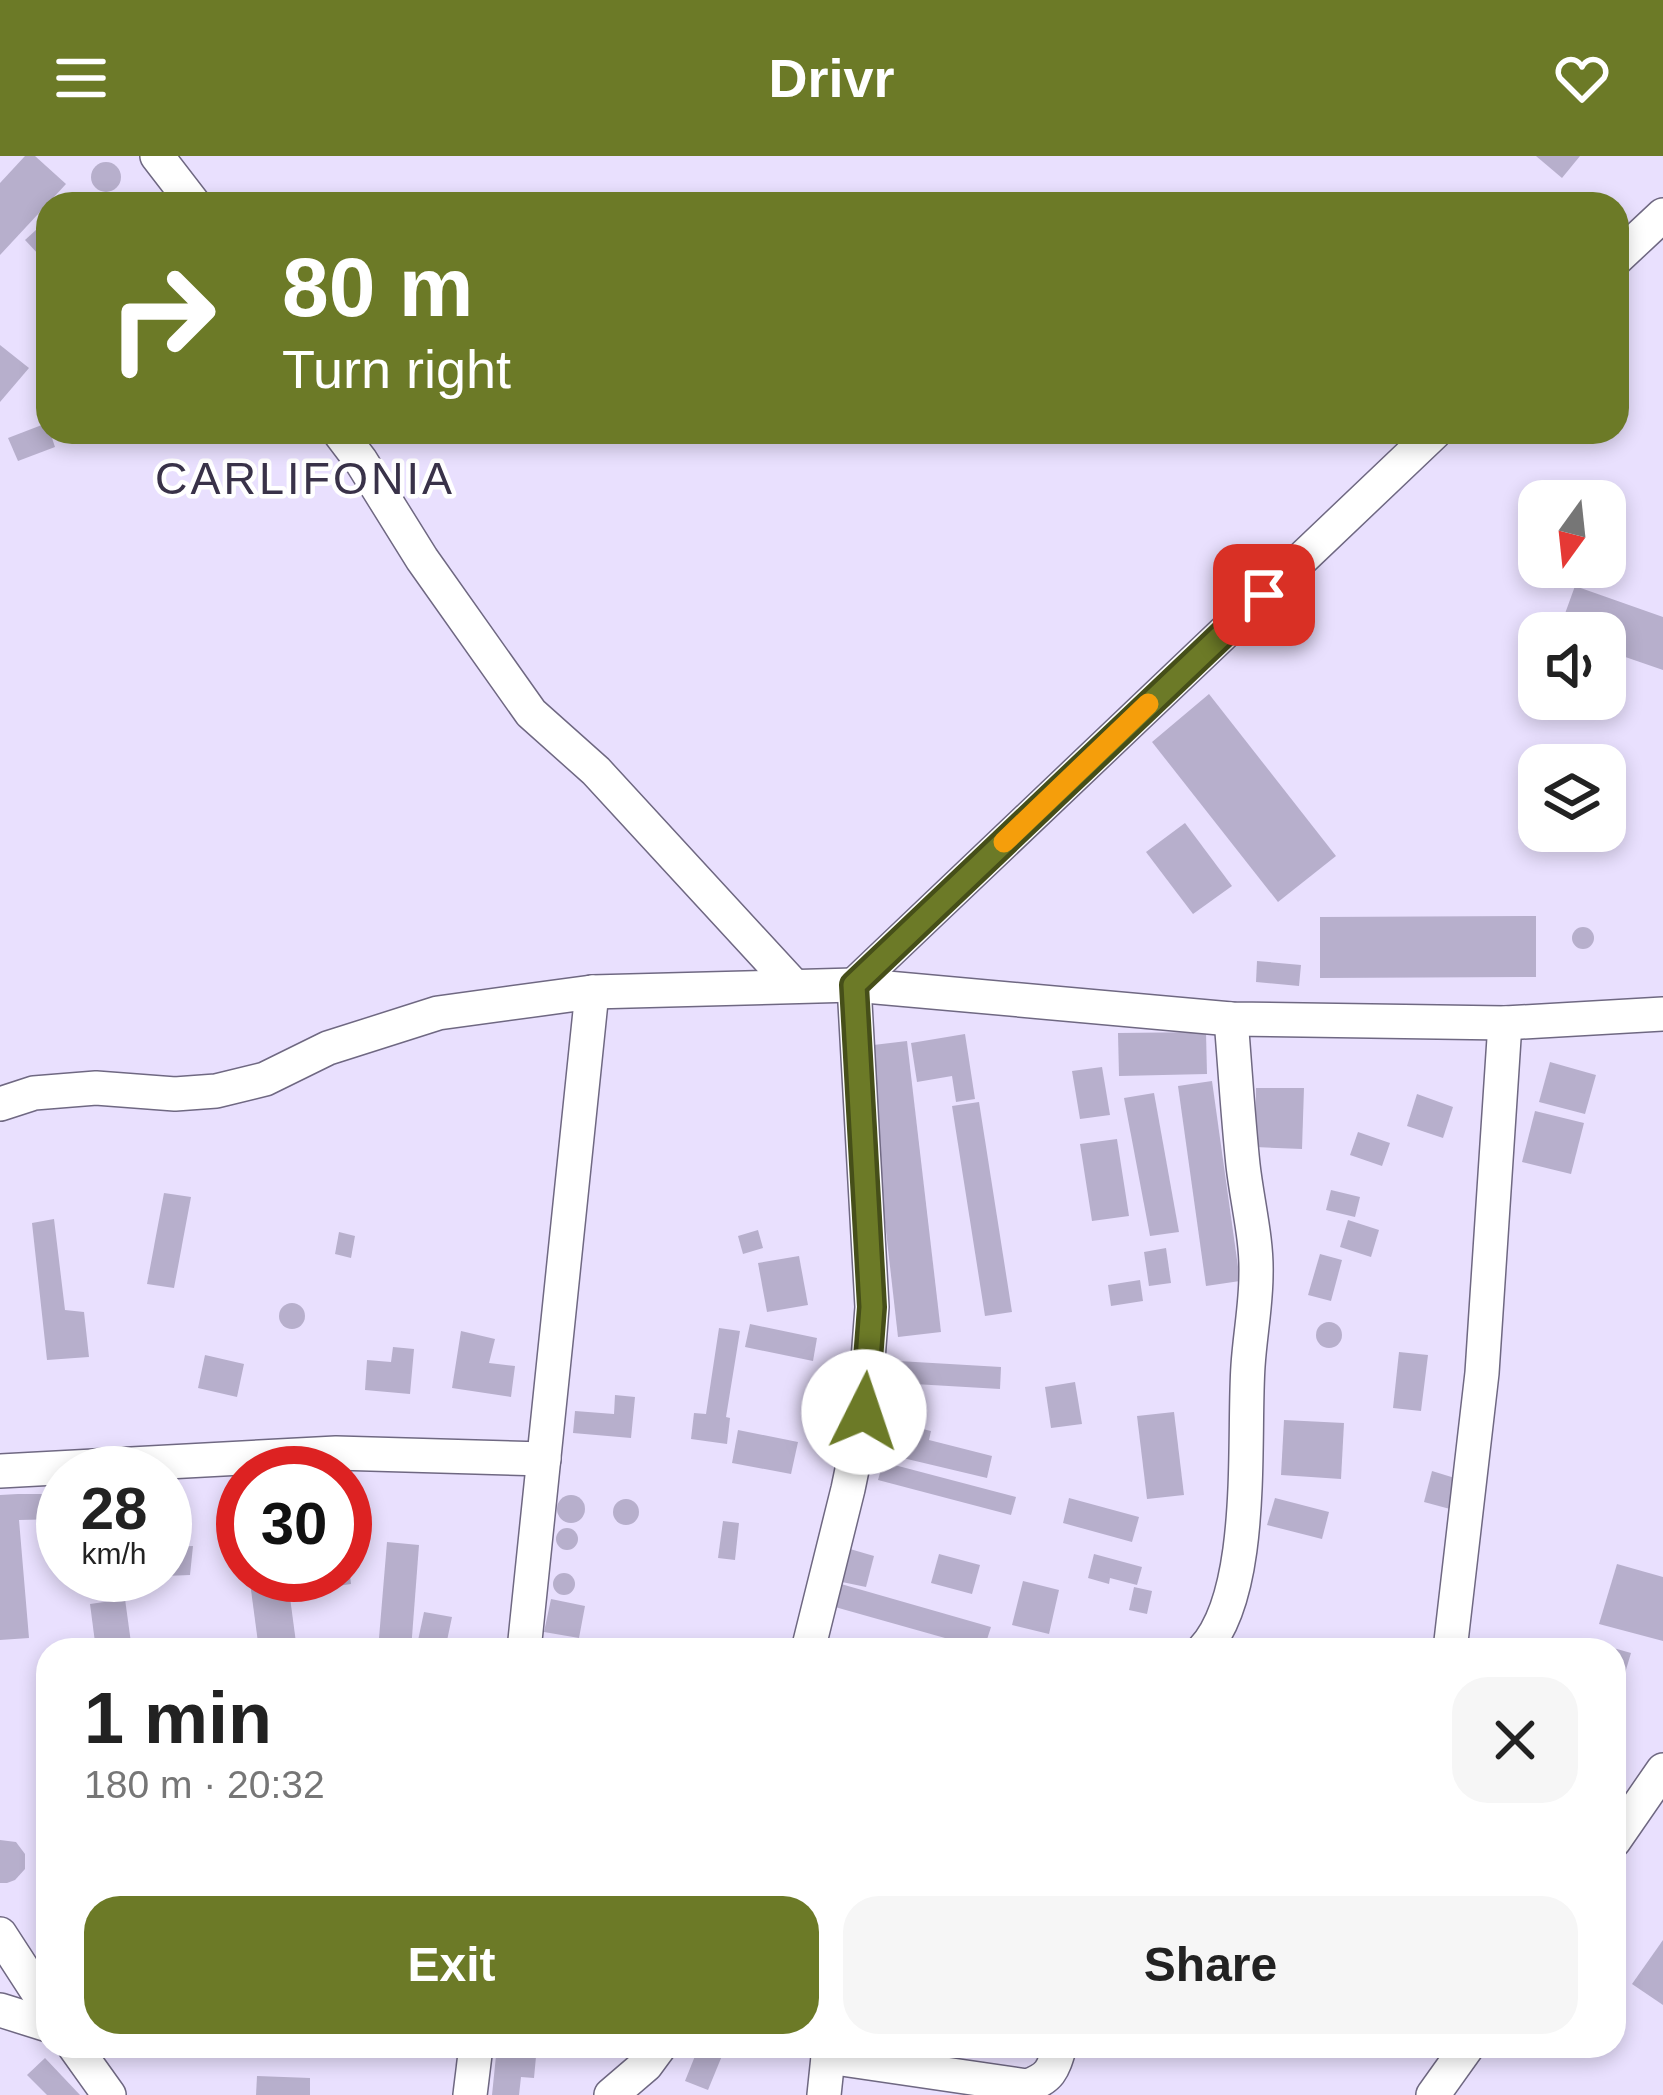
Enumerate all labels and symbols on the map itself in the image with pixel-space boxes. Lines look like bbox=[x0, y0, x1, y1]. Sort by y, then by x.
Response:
district label: CARLIFONIA bbox=[155, 453, 455, 504]
north arrow bbox=[1518, 480, 1626, 588]
pin bbox=[1213, 544, 1315, 646]
position arrow bbox=[801, 1349, 927, 1475]
speed limit sign: 30 bbox=[216, 1446, 372, 1602]

